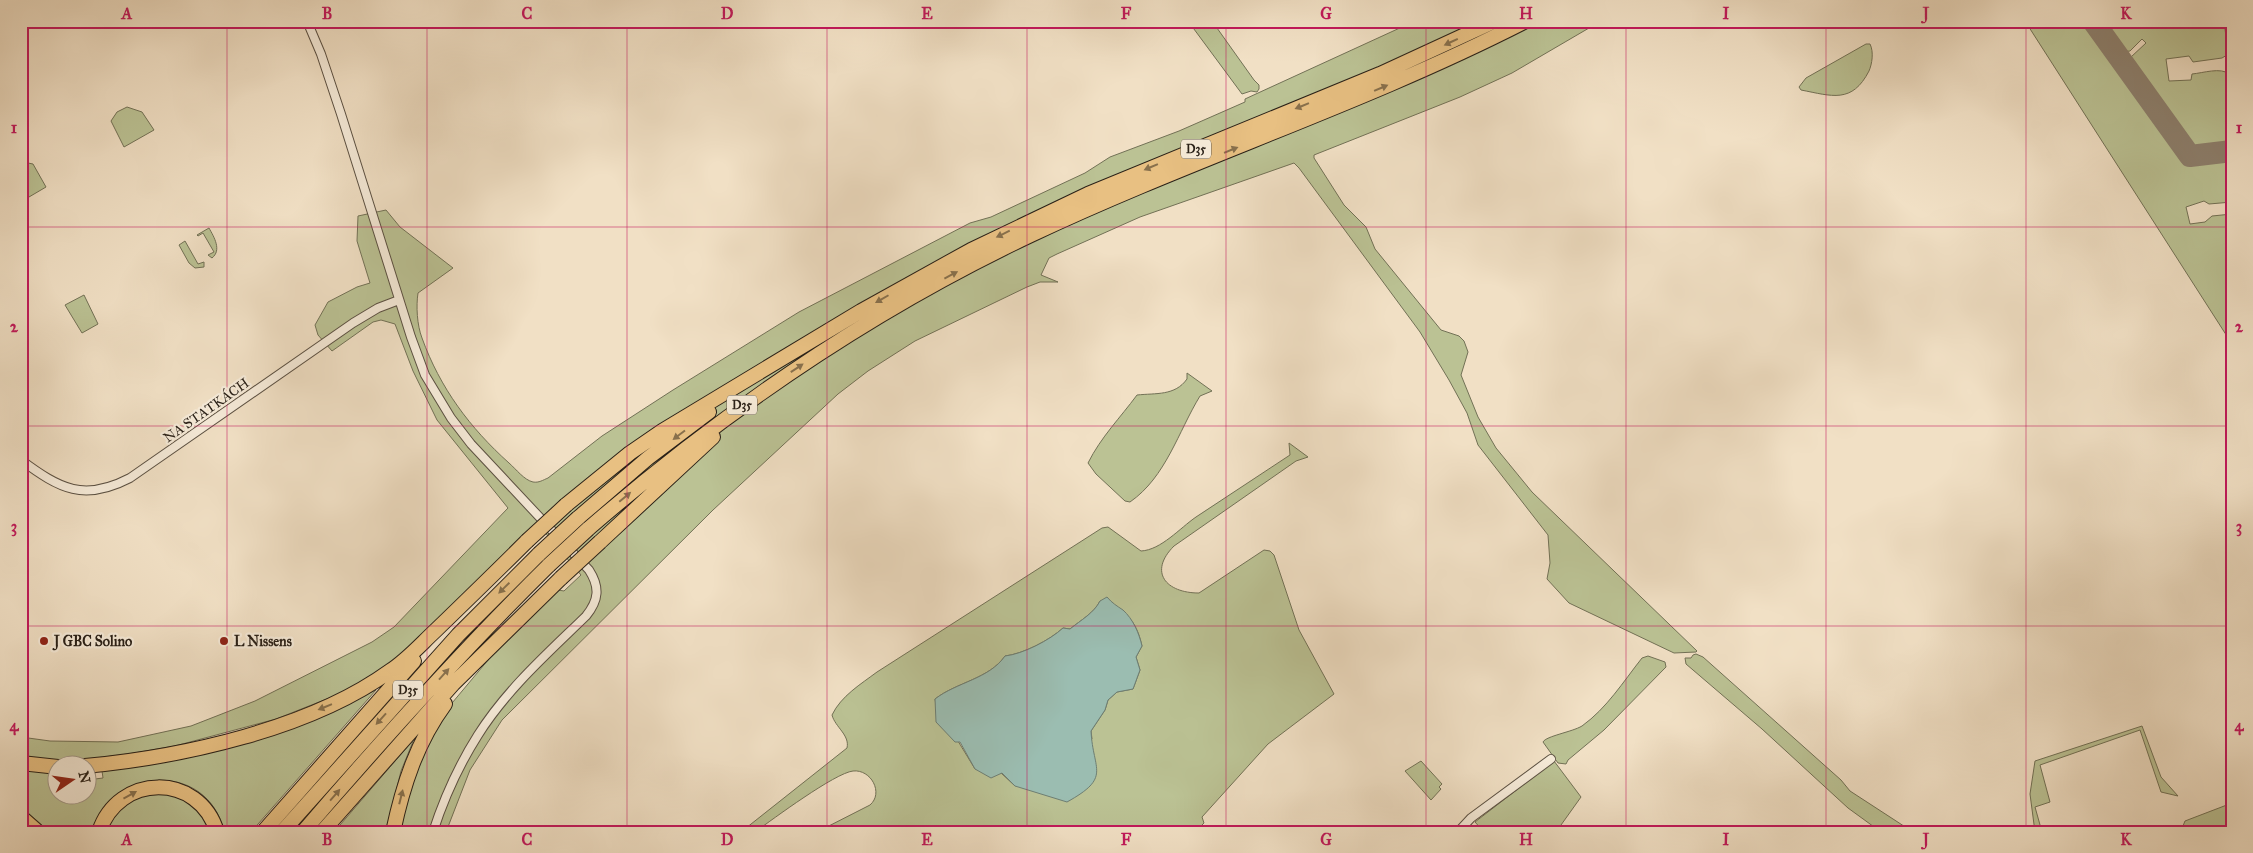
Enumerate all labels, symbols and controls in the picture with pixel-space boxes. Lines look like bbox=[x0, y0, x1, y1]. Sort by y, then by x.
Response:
text: A bbox=[121, 4, 133, 23]
text: B bbox=[322, 4, 332, 23]
text: C bbox=[522, 4, 533, 23]
text: D bbox=[721, 4, 734, 23]
text: E bbox=[921, 4, 933, 23]
text: F bbox=[1121, 4, 1132, 23]
text: G bbox=[1320, 4, 1332, 23]
text: H bbox=[1519, 4, 1533, 23]
text: I bbox=[1723, 4, 1730, 23]
text: J bbox=[1921, 4, 1930, 24]
text: K bbox=[2120, 4, 2132, 23]
one-way arrow bbox=[1444, 38, 1458, 46]
one-way arrow bbox=[1374, 83, 1388, 91]
one-way arrow bbox=[1295, 102, 1309, 110]
text: 1 bbox=[11, 118, 18, 137]
text: 1 bbox=[2236, 118, 2243, 137]
road number: D35 bbox=[1181, 140, 1211, 158]
one-way arrow bbox=[1224, 145, 1238, 153]
one-way arrow bbox=[1144, 164, 1159, 172]
one-way arrow bbox=[996, 230, 1010, 238]
one-way arrow bbox=[944, 271, 958, 280]
one-way arrow bbox=[874, 295, 889, 303]
text: 2 bbox=[10, 317, 19, 336]
text: 2 bbox=[2235, 317, 2244, 336]
one-way arrow bbox=[790, 363, 803, 372]
street label: NA STATKÁCH bbox=[159, 373, 253, 446]
road number: D35 bbox=[727, 396, 757, 414]
one-way arrow bbox=[673, 429, 686, 440]
one-way arrow bbox=[619, 491, 631, 503]
text: 3 bbox=[11, 517, 17, 537]
text: 3 bbox=[2236, 517, 2242, 537]
one-way arrow bbox=[498, 582, 510, 594]
place label: J GBC Solino bbox=[52, 633, 132, 651]
place label: L Nissens bbox=[234, 633, 292, 650]
marker: J GBC Solino bbox=[38, 635, 50, 647]
marker: L Nissens bbox=[218, 635, 230, 647]
one-way arrow bbox=[438, 667, 449, 680]
road number: D35 bbox=[393, 680, 423, 700]
one-way arrow bbox=[318, 704, 332, 712]
one-way arrow bbox=[375, 713, 387, 725]
text: 4 bbox=[10, 716, 20, 736]
text: 4 bbox=[2235, 716, 2245, 736]
north arrow bbox=[48, 756, 98, 806]
text: N bbox=[75, 769, 94, 785]
one-way arrow bbox=[329, 789, 341, 801]
one-way arrow bbox=[397, 789, 405, 804]
one-way arrow bbox=[123, 791, 136, 800]
text: A bbox=[121, 830, 133, 849]
text: B bbox=[322, 830, 332, 849]
text: C bbox=[522, 830, 533, 849]
text: D bbox=[721, 830, 734, 849]
text: E bbox=[921, 830, 933, 849]
text: F bbox=[1121, 830, 1132, 849]
text: G bbox=[1320, 830, 1332, 849]
text: H bbox=[1519, 830, 1533, 849]
text: I bbox=[1723, 830, 1730, 849]
text: J bbox=[1921, 830, 1930, 850]
text: K bbox=[2120, 830, 2132, 849]

